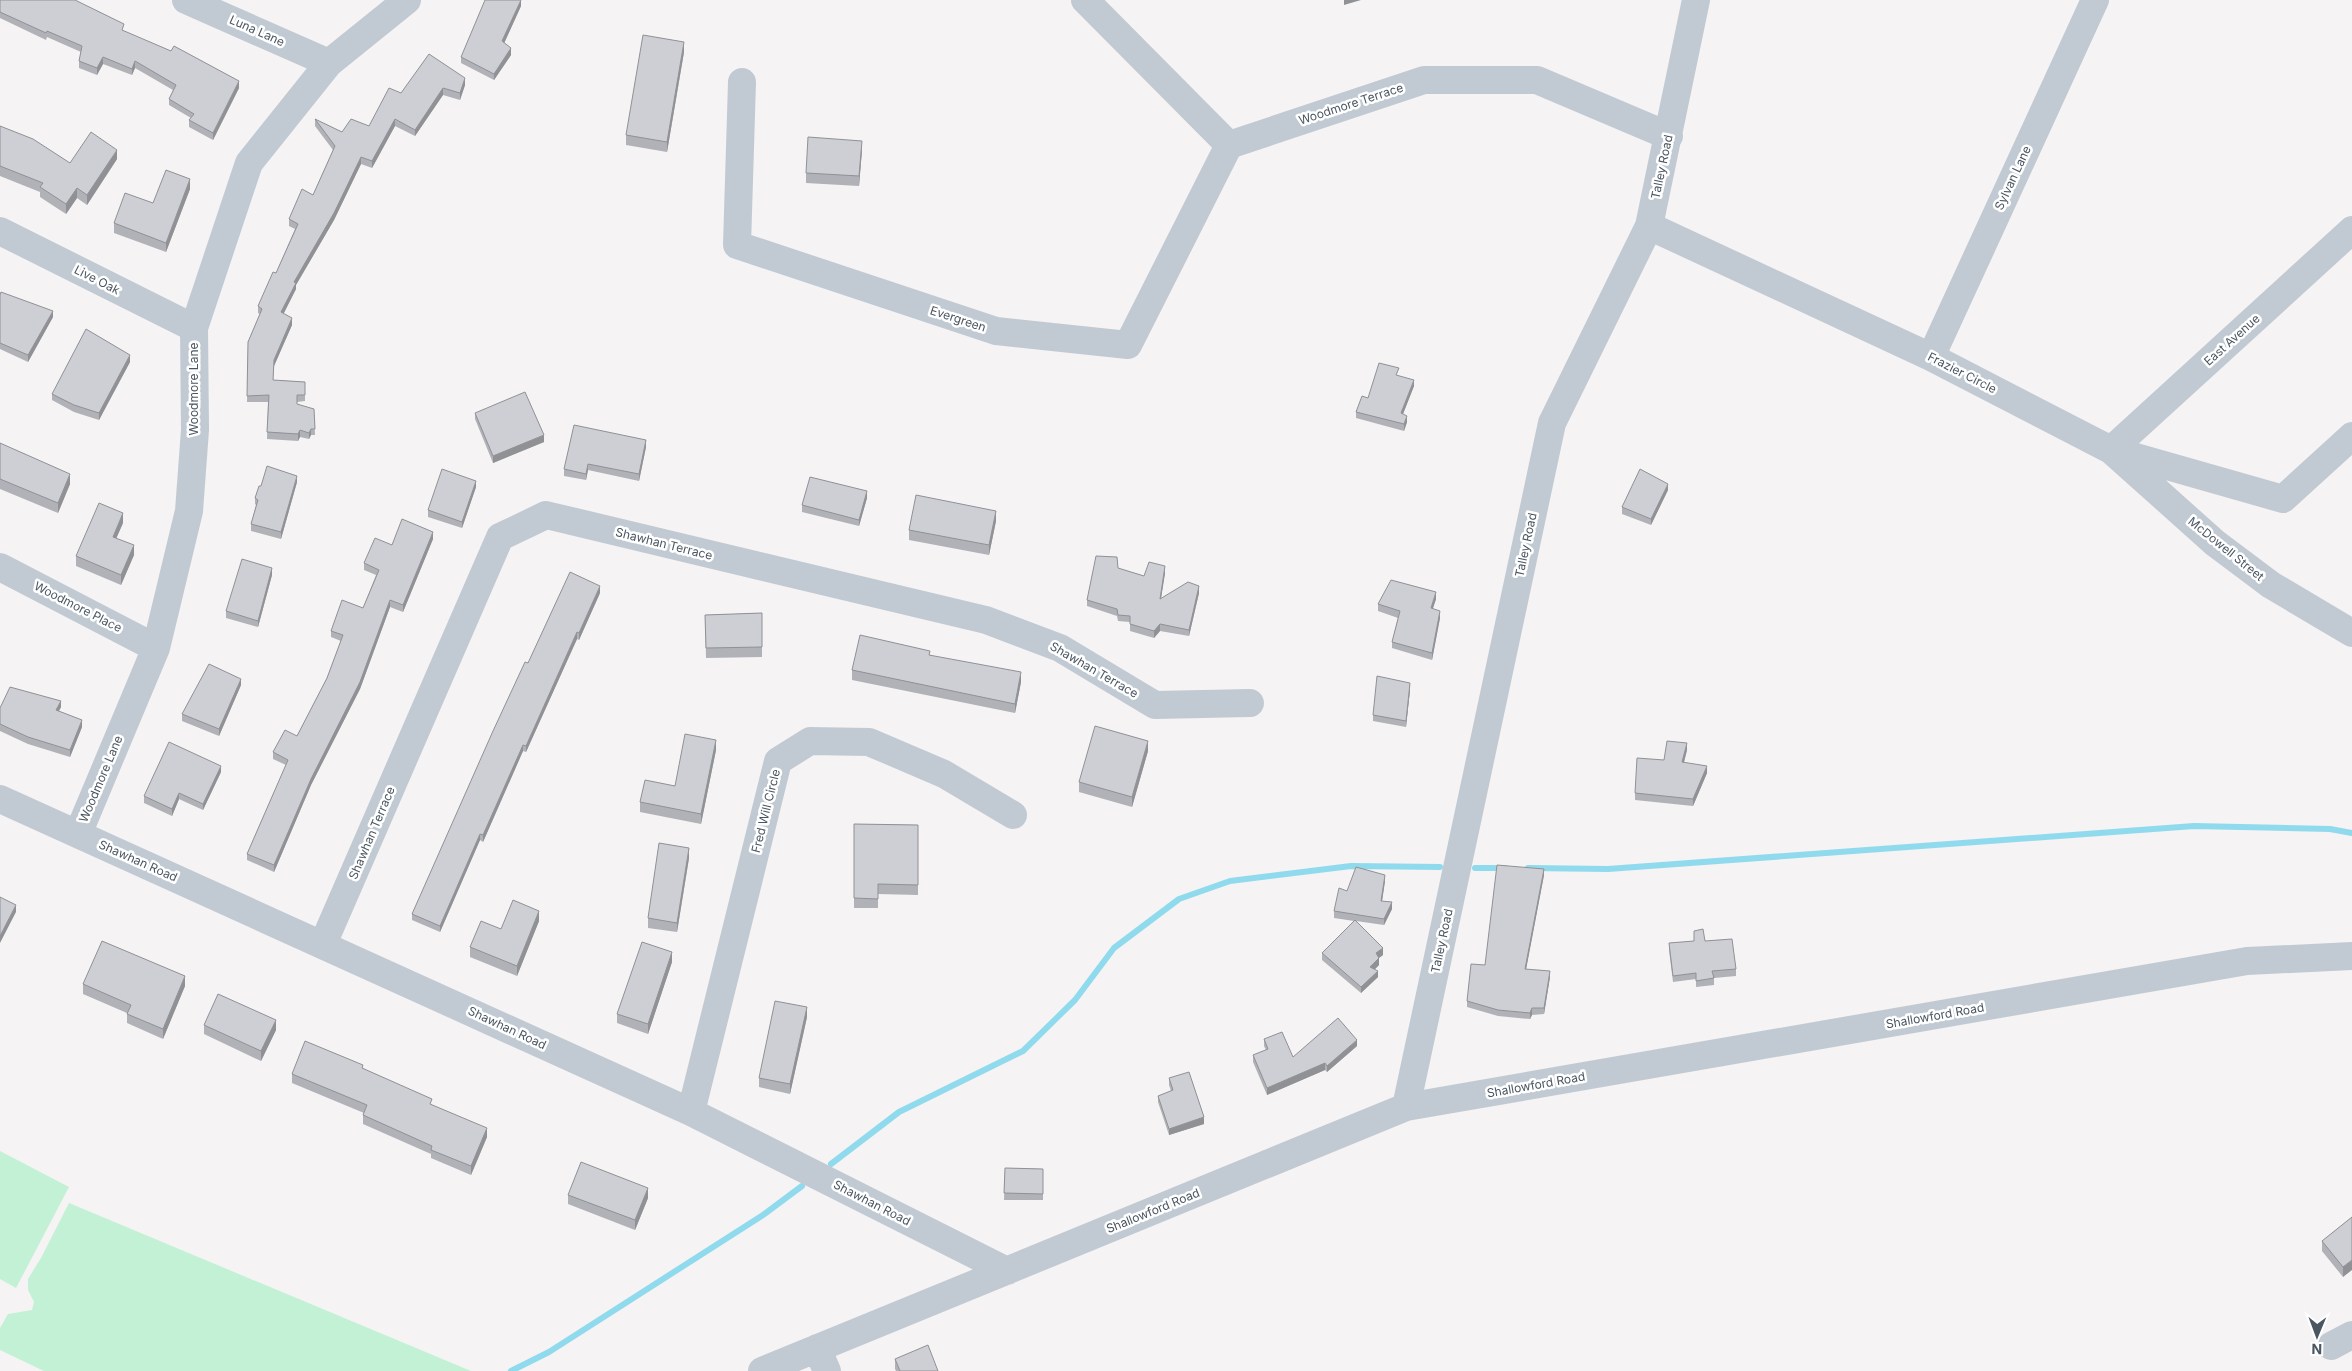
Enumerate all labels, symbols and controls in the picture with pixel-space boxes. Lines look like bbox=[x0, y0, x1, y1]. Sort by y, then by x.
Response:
street label: Luna Lane bbox=[227, 12, 287, 49]
street label: Woodmore Terrace bbox=[1297, 80, 1405, 127]
street label: Talley Road bbox=[1647, 133, 1676, 200]
street label: Sylvan Lane bbox=[1991, 143, 2034, 212]
street label: Live Oak bbox=[72, 262, 123, 298]
street label: Evergreen bbox=[928, 302, 988, 335]
street label: East Avenue bbox=[2201, 311, 2263, 369]
street label: Woodmore Lane bbox=[186, 343, 201, 435]
street label: Frazier Circle bbox=[1925, 349, 1999, 396]
street label: Talley Road bbox=[1511, 511, 1540, 578]
street label: McDowell Street bbox=[2185, 514, 2267, 584]
street label: Shawhan Terrace bbox=[614, 524, 714, 563]
street label: Woodmore Place bbox=[32, 578, 125, 635]
street label: Shawhan Terrace bbox=[1048, 638, 1141, 701]
street label: Woodmore Lane bbox=[75, 733, 126, 825]
street label: Fred Will Circle bbox=[748, 768, 783, 854]
street label: Shawhan Terrace bbox=[345, 784, 398, 881]
street label: Shawhan Road bbox=[97, 836, 180, 885]
street label: Talley Road bbox=[1427, 907, 1456, 974]
street label: Shallowford Road bbox=[1885, 999, 1985, 1032]
street label: Shawhan Road bbox=[466, 1003, 549, 1052]
street label: Shallowford Road bbox=[1486, 1068, 1586, 1101]
street label: Shawhan Road bbox=[831, 1177, 913, 1228]
street label: Shallowford Road bbox=[1104, 1185, 1202, 1236]
north arrow bbox=[2292, 1311, 2342, 1361]
text: N bbox=[2311, 1341, 2322, 1358]

